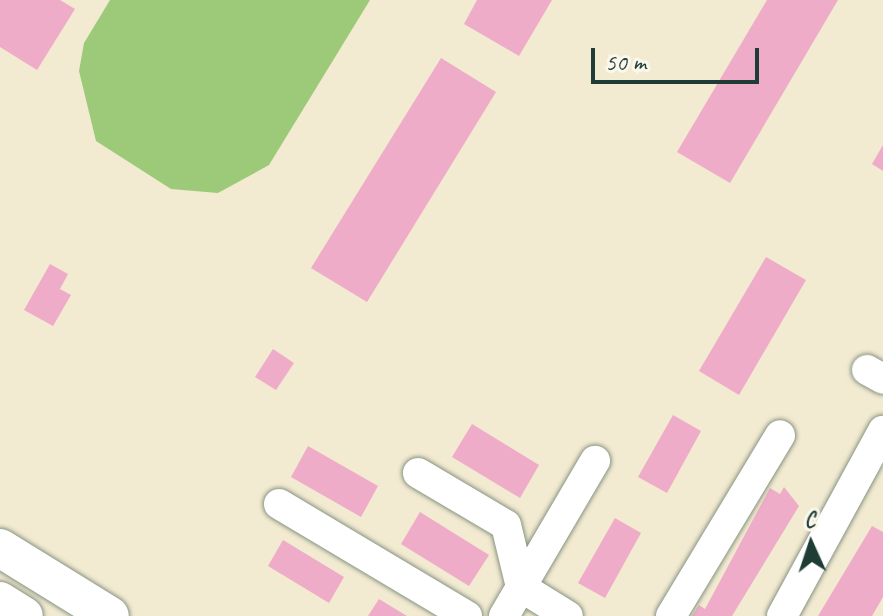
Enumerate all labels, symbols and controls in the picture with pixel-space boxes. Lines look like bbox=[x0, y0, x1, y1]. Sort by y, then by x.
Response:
scale bar bbox=[595, 32, 763, 82]
text: 50 m bbox=[605, 47, 646, 77]
north arrow bbox=[771, 504, 851, 584]
text: С bbox=[804, 506, 816, 534]

